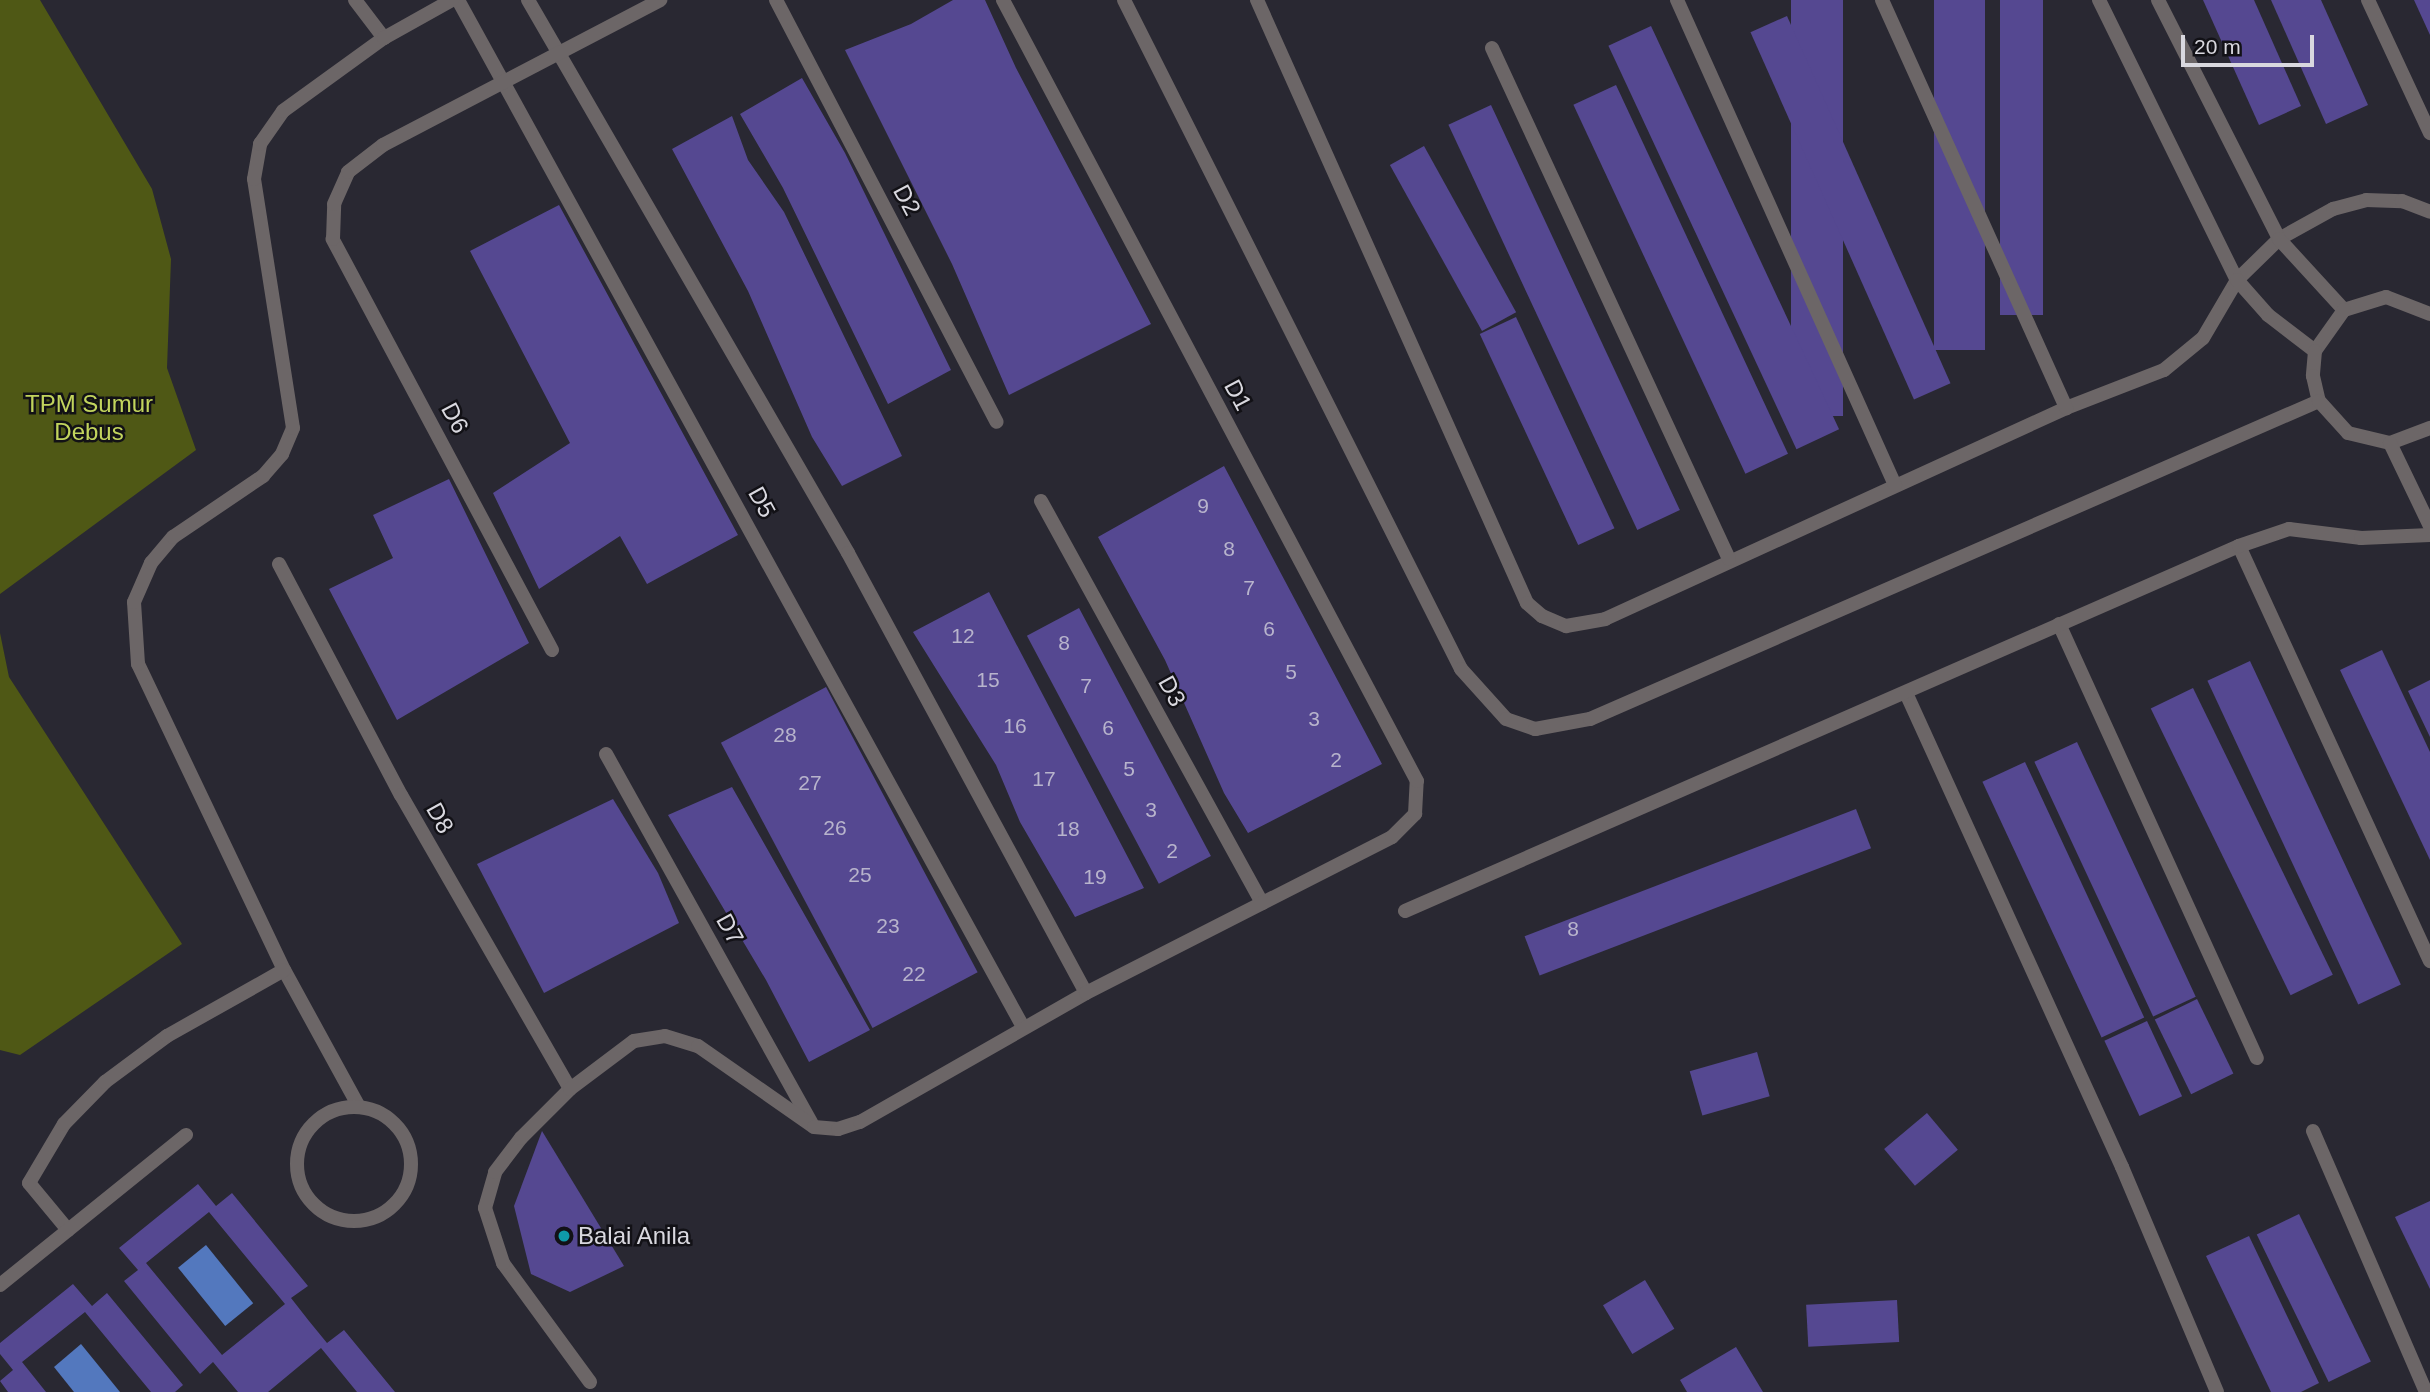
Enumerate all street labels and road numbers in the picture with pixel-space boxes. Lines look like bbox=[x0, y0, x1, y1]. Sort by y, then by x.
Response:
street label: D2 bbox=[887, 180, 927, 220]
street label: D1 bbox=[1218, 375, 1258, 415]
street label: D6 bbox=[435, 398, 475, 438]
street label: D5 bbox=[742, 482, 782, 522]
street label: D3 bbox=[1152, 671, 1192, 711]
street label: D8 bbox=[420, 798, 460, 838]
street label: D7 bbox=[710, 909, 750, 949]

